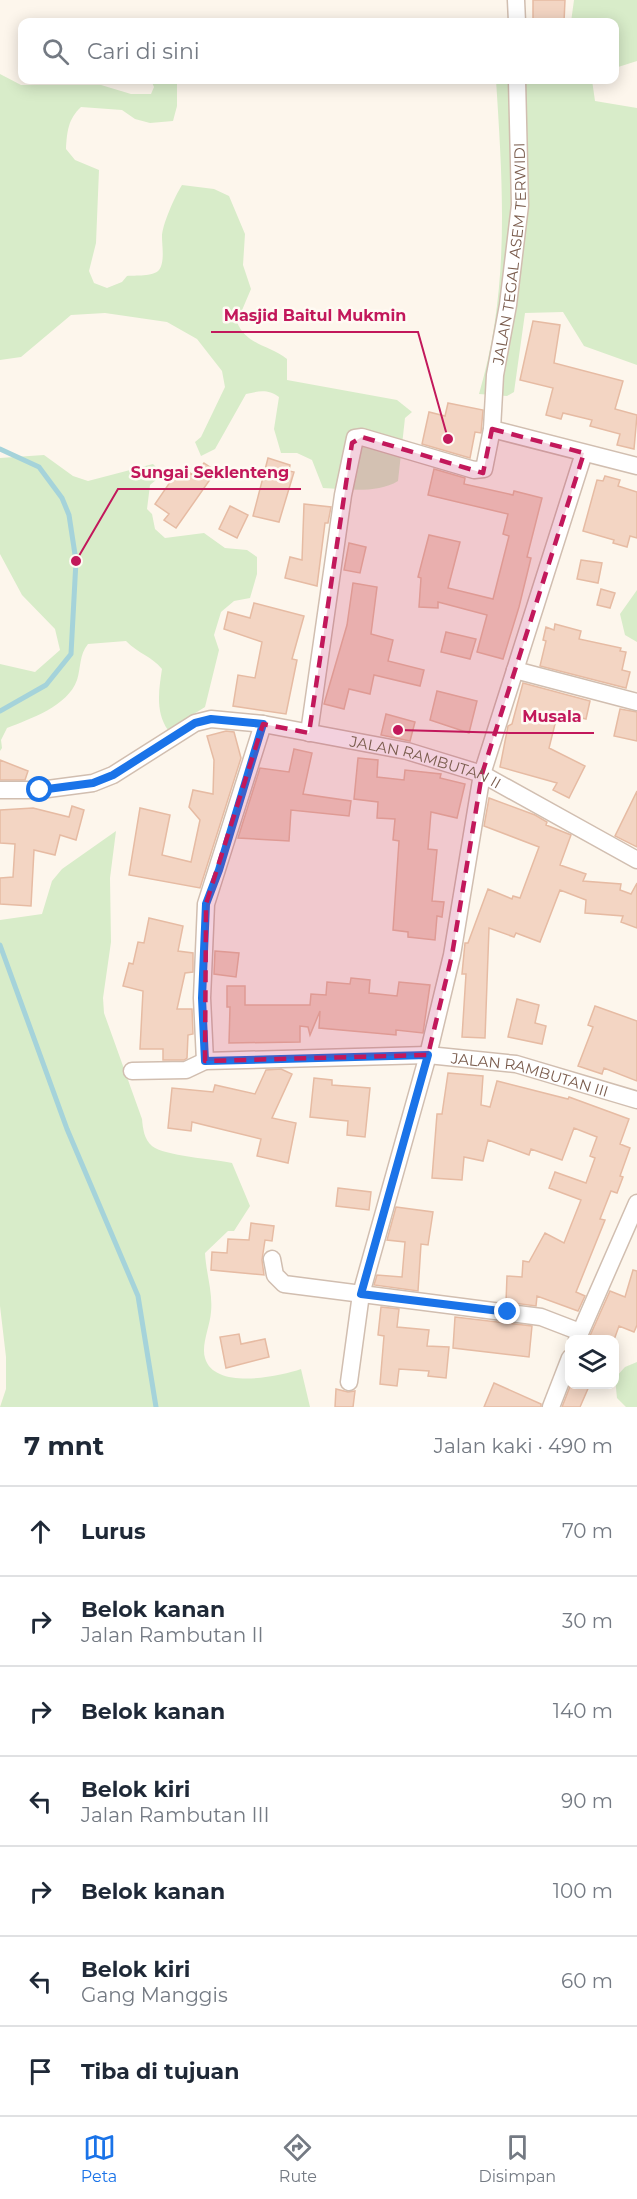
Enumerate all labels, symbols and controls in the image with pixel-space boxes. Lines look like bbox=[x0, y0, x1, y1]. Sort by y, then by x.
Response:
search box bbox=[18, 18, 619, 84]
icon: search bbox=[39, 35, 72, 68]
text: Cari di sini bbox=[87, 38, 200, 65]
street label: JALAN TEGAL ASEM TERWIDI bbox=[487, 142, 530, 367]
callout: Masjid Baitul Mukmin bbox=[211, 298, 418, 332]
text: Masjid Baitul Mukmin bbox=[224, 306, 406, 325]
callout: Sungai Seklenteng bbox=[118, 455, 301, 489]
text: Sungai Seklenteng bbox=[131, 463, 289, 482]
callout: Musala bbox=[510, 699, 594, 733]
text: Musala bbox=[522, 707, 582, 726]
street label: JALAN RAMBUTAN II bbox=[348, 731, 505, 792]
route start bbox=[26, 776, 52, 802]
street label: JALAN RAMBUTAN III bbox=[449, 1048, 611, 1101]
route end bbox=[494, 1298, 520, 1324]
map controls bbox=[565, 1335, 619, 1389]
button: layers bbox=[565, 1335, 619, 1389]
text: 7 mnt bbox=[24, 1430, 104, 1462]
text: Jalan kaki · 490 m bbox=[434, 1434, 613, 1458]
icon: ahead bbox=[24, 1515, 57, 1548]
text: Lurus bbox=[81, 1518, 146, 1545]
text: 70 m bbox=[562, 1519, 613, 1543]
text: Belok kanan bbox=[81, 1596, 225, 1623]
icon: right bbox=[24, 1605, 57, 1638]
text: 30 m bbox=[562, 1609, 613, 1633]
text: Jalan Rambutan II bbox=[81, 1623, 264, 1647]
icon: right bbox=[24, 1695, 57, 1728]
text: Belok kanan bbox=[81, 1698, 225, 1725]
text: 140 m bbox=[553, 1699, 613, 1723]
text: Belok kiri bbox=[81, 1776, 190, 1803]
icon: left bbox=[24, 1785, 57, 1818]
text: 90 m bbox=[561, 1789, 613, 1813]
text: Jalan Rambutan III bbox=[81, 1803, 270, 1827]
icon: right bbox=[24, 1875, 57, 1908]
text: Belok kanan bbox=[81, 1878, 225, 1905]
text: 100 m bbox=[553, 1879, 613, 1903]
text: Belok kiri bbox=[81, 1956, 190, 1983]
icon: left bbox=[24, 1965, 57, 1998]
text: 60 m bbox=[561, 1969, 613, 1993]
text: Gang Manggis bbox=[81, 1983, 228, 2007]
icon: arrive bbox=[24, 2055, 57, 2088]
text: Tiba di tujuan bbox=[81, 2058, 239, 2085]
tab: Peta bbox=[81, 2131, 117, 2186]
tab: Rute bbox=[279, 2131, 317, 2186]
tab: Disimpan bbox=[479, 2131, 556, 2186]

